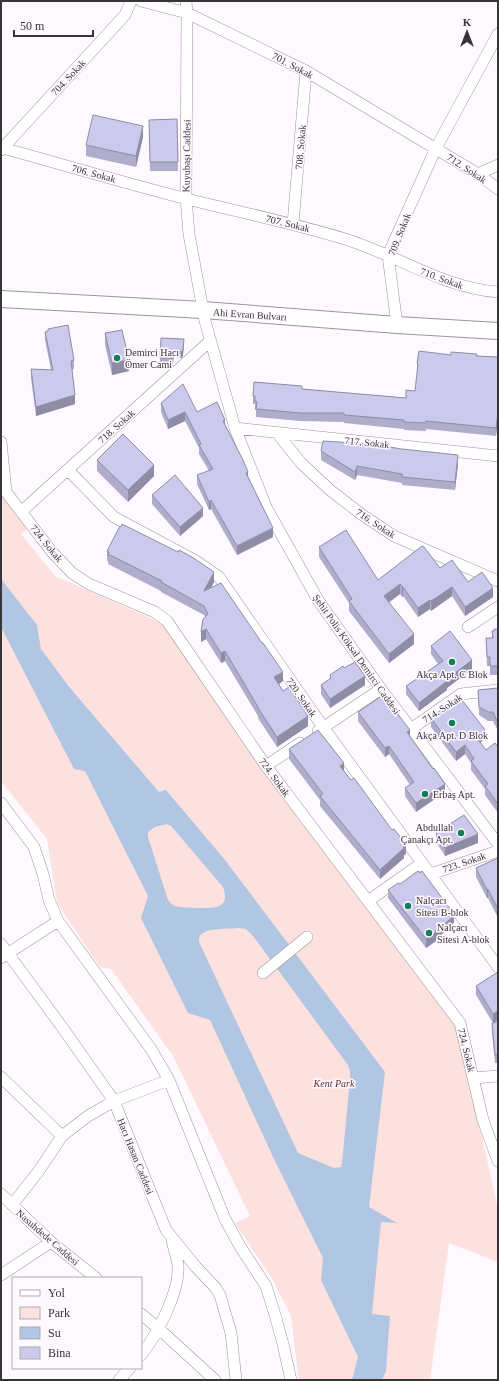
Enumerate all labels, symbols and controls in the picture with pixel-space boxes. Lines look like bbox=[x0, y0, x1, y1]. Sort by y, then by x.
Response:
scale bar bbox=[14, 12, 93, 38]
north arrow bbox=[447, 12, 487, 52]
text: K bbox=[463, 16, 472, 28]
text: 50 m bbox=[20, 19, 45, 33]
street label: 701. Sokak bbox=[270, 50, 315, 81]
street label: 704. Sokak bbox=[49, 57, 88, 98]
street label: Kuyubaşı Caddesi bbox=[180, 119, 193, 193]
street label: 708. Sokak bbox=[293, 124, 308, 170]
street label: 712. Sokak bbox=[445, 152, 489, 185]
street label: 706. Sokak bbox=[71, 162, 117, 185]
street label: 709. Sokak bbox=[386, 211, 413, 257]
street label: 707. Sokak bbox=[265, 213, 311, 234]
street label: 710. Sokak bbox=[419, 266, 465, 291]
street label: Ahi Evran Bulvarı bbox=[213, 306, 287, 323]
place label: Demirci Hacı Ömer Cami bbox=[125, 347, 179, 370]
marker: Demirci Hacı Ömer Cami bbox=[112, 353, 122, 363]
street label: 718. Sokak bbox=[96, 407, 137, 446]
street label: 717. Sokak bbox=[344, 435, 390, 450]
street label: 716. Sokak bbox=[354, 507, 398, 540]
street label: 724. Sokak bbox=[28, 522, 65, 564]
street label: Şehit Polis Köksal Demirci Caddesi bbox=[311, 592, 402, 717]
marker: Akça Apt. C Blok bbox=[447, 657, 457, 667]
place label: Akça Apt. C Blok bbox=[416, 669, 488, 680]
street label: 720. Sokak bbox=[284, 676, 319, 719]
street label: 714. Sokak bbox=[420, 692, 464, 725]
marker: Akça Apt. D Blok bbox=[447, 718, 457, 728]
place label: Akça Apt. D Blok bbox=[416, 730, 488, 741]
street label: 724. Sokak bbox=[257, 756, 292, 799]
marker: Erbaş Apt. bbox=[420, 789, 430, 799]
place label: Erbaş Apt. bbox=[433, 789, 475, 800]
place label: Abdullah Çanakçı Apt. bbox=[401, 822, 453, 845]
marker: Abdullah Çanakçı Apt. bbox=[456, 828, 466, 838]
street label: 723. Sokak bbox=[441, 850, 487, 875]
place label: Nalçacı Sitesi B-blok bbox=[416, 895, 469, 918]
marker: Nalçacı Sitesi B-blok bbox=[403, 901, 413, 911]
place label: Nalçacı Sitesi A-blok bbox=[437, 922, 490, 945]
marker: Nalçacı Sitesi A-blok bbox=[424, 928, 434, 938]
street label: 724. Sokak bbox=[456, 1027, 477, 1073]
park label: Kent Park bbox=[313, 1078, 355, 1089]
street label: Hacı Hasan Caddesi bbox=[115, 1117, 156, 1196]
street label: Nasuhdede Caddesi bbox=[14, 1207, 81, 1268]
legend bbox=[12, 1277, 142, 1369]
text: Yol bbox=[48, 1286, 65, 1300]
text: Park bbox=[48, 1306, 70, 1320]
text: Su bbox=[48, 1326, 61, 1340]
text: Bina bbox=[48, 1346, 71, 1360]

